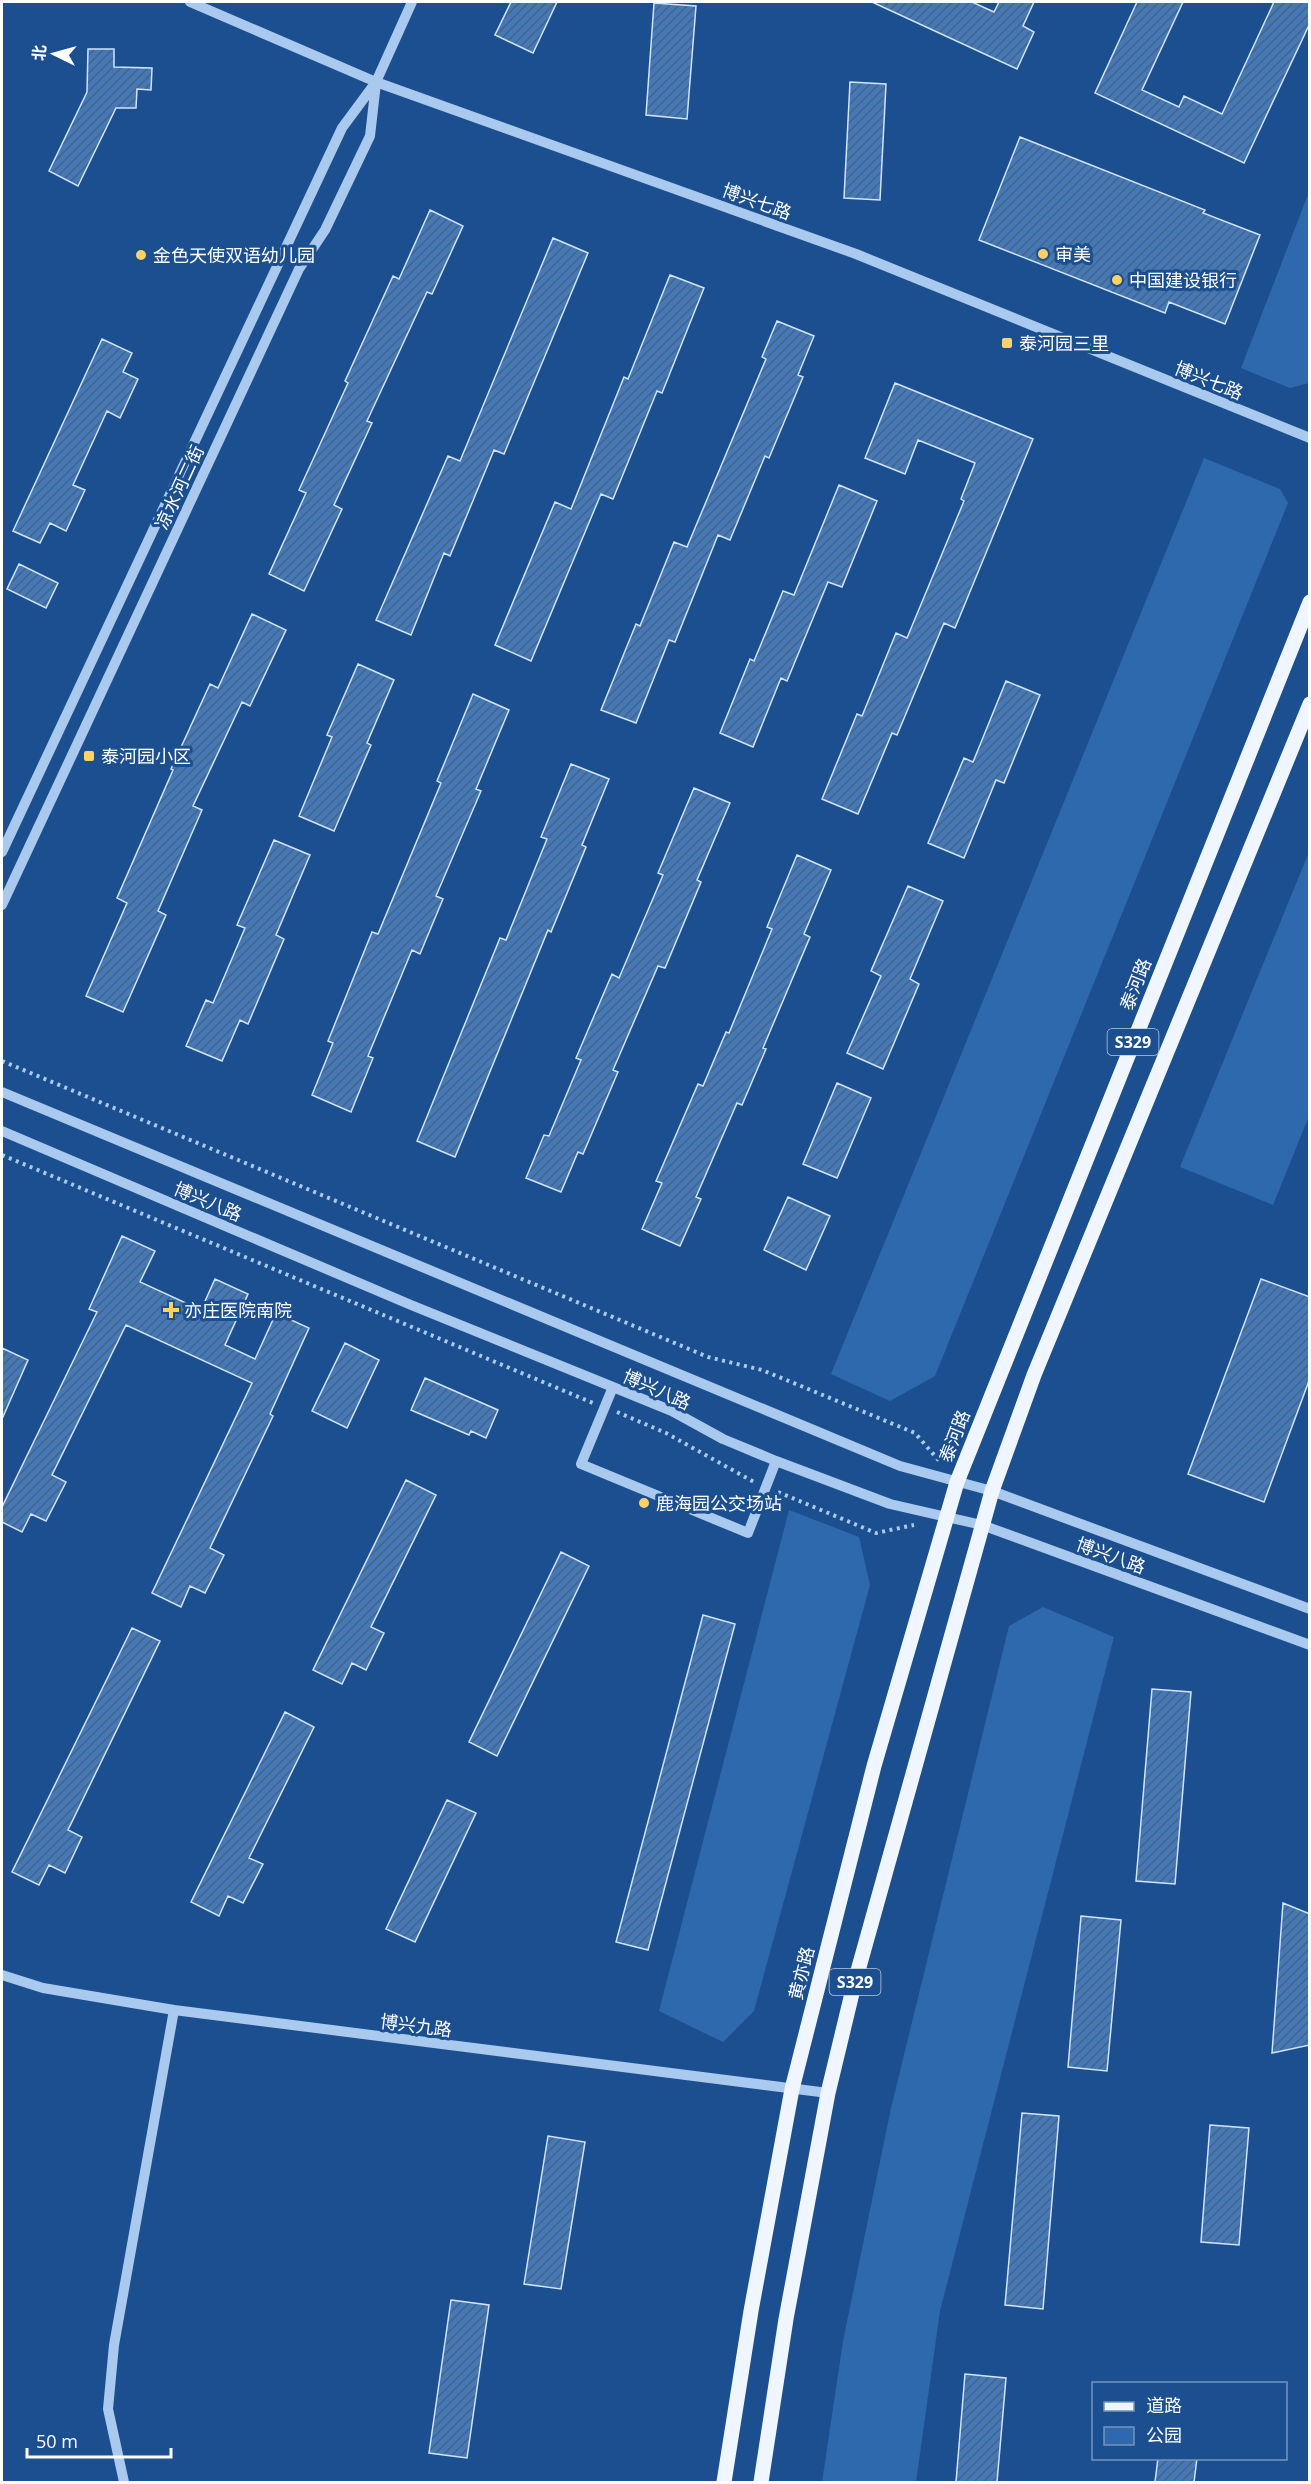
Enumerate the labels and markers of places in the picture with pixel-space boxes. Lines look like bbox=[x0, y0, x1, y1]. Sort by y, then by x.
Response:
place label: 审美 bbox=[1055, 242, 1091, 266]
place label: 金色天使双语幼儿园 bbox=[153, 243, 315, 267]
marker: 审美 bbox=[1036, 247, 1050, 261]
marker: 金色天使双语幼儿园 bbox=[134, 248, 148, 262]
place label: 中国建设银行 bbox=[1129, 268, 1237, 292]
marker: 中国建设银行 bbox=[1110, 273, 1124, 287]
place label: 泰河园三里 bbox=[1019, 331, 1109, 355]
marker: 泰河园三里 bbox=[1000, 336, 1014, 350]
place label: 泰河园小区 bbox=[101, 744, 191, 768]
marker: 泰河园小区 bbox=[82, 749, 96, 763]
place label: 亦庄医院南院 bbox=[184, 1298, 292, 1322]
marker: 亦庄医院南院 bbox=[162, 1301, 180, 1319]
place label: 鹿海园公交场站 bbox=[656, 1491, 782, 1515]
marker: 鹿海园公交场站 bbox=[637, 1496, 651, 1510]

